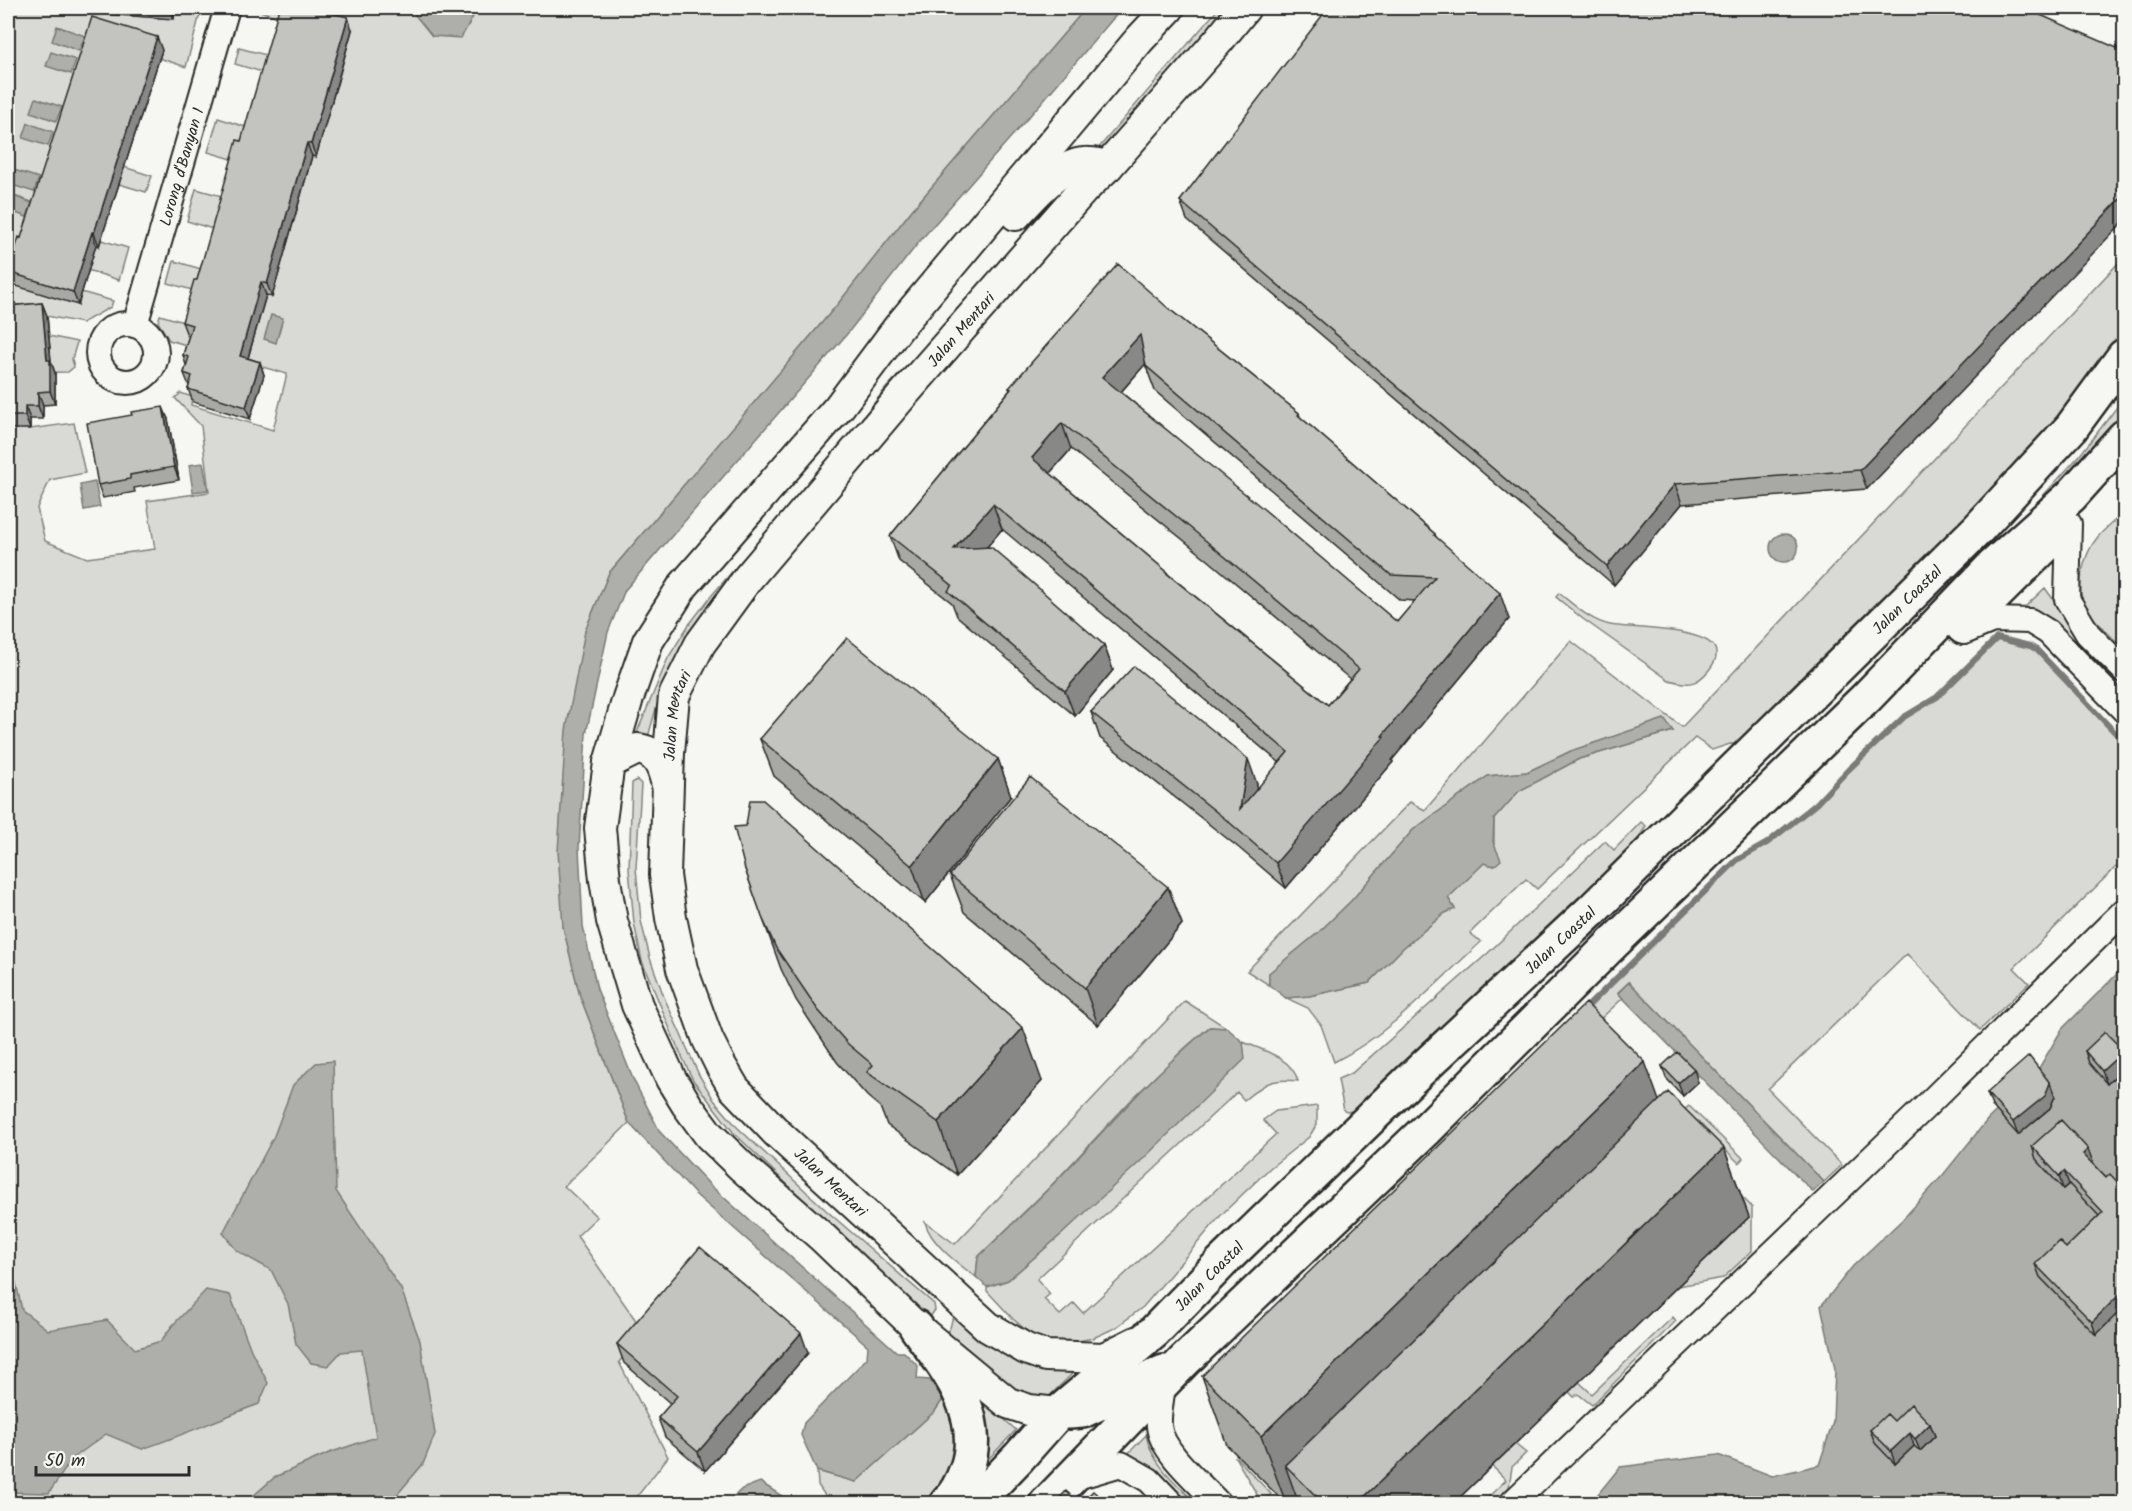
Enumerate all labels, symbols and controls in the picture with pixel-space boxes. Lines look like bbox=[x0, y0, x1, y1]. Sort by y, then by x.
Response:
street label: Lorong d'Banyan 1 bbox=[153, 105, 212, 229]
street label: Jalan Mentari bbox=[922, 286, 1003, 373]
street label: Jalan Coastal bbox=[1867, 560, 1949, 641]
street label: Jalan Mentari bbox=[658, 666, 699, 761]
street label: Jalan Coastal bbox=[1520, 901, 1603, 981]
street label: Jalan Mentari bbox=[788, 1142, 873, 1225]
street label: Jalan Coastal bbox=[1169, 1236, 1251, 1318]
scale bar bbox=[36, 1439, 189, 1477]
text: 50 m bbox=[45, 1447, 85, 1476]

